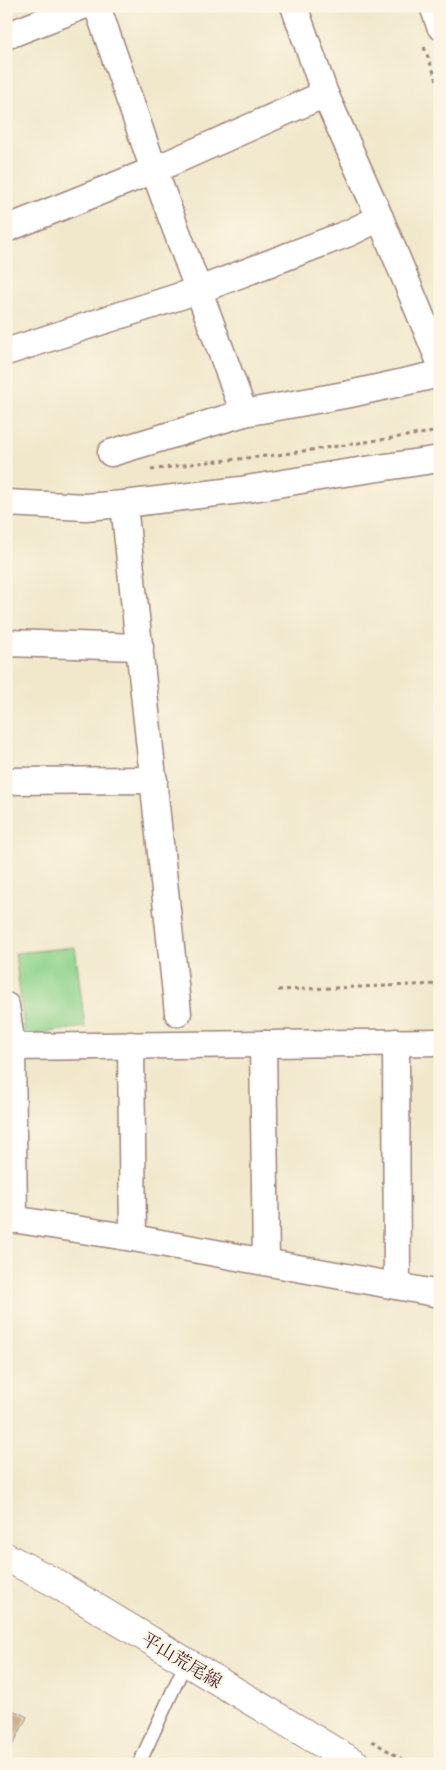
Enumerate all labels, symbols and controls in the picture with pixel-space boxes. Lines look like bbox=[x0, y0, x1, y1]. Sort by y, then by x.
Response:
street label: 平山荒尾線 bbox=[136, 1625, 228, 1695]

